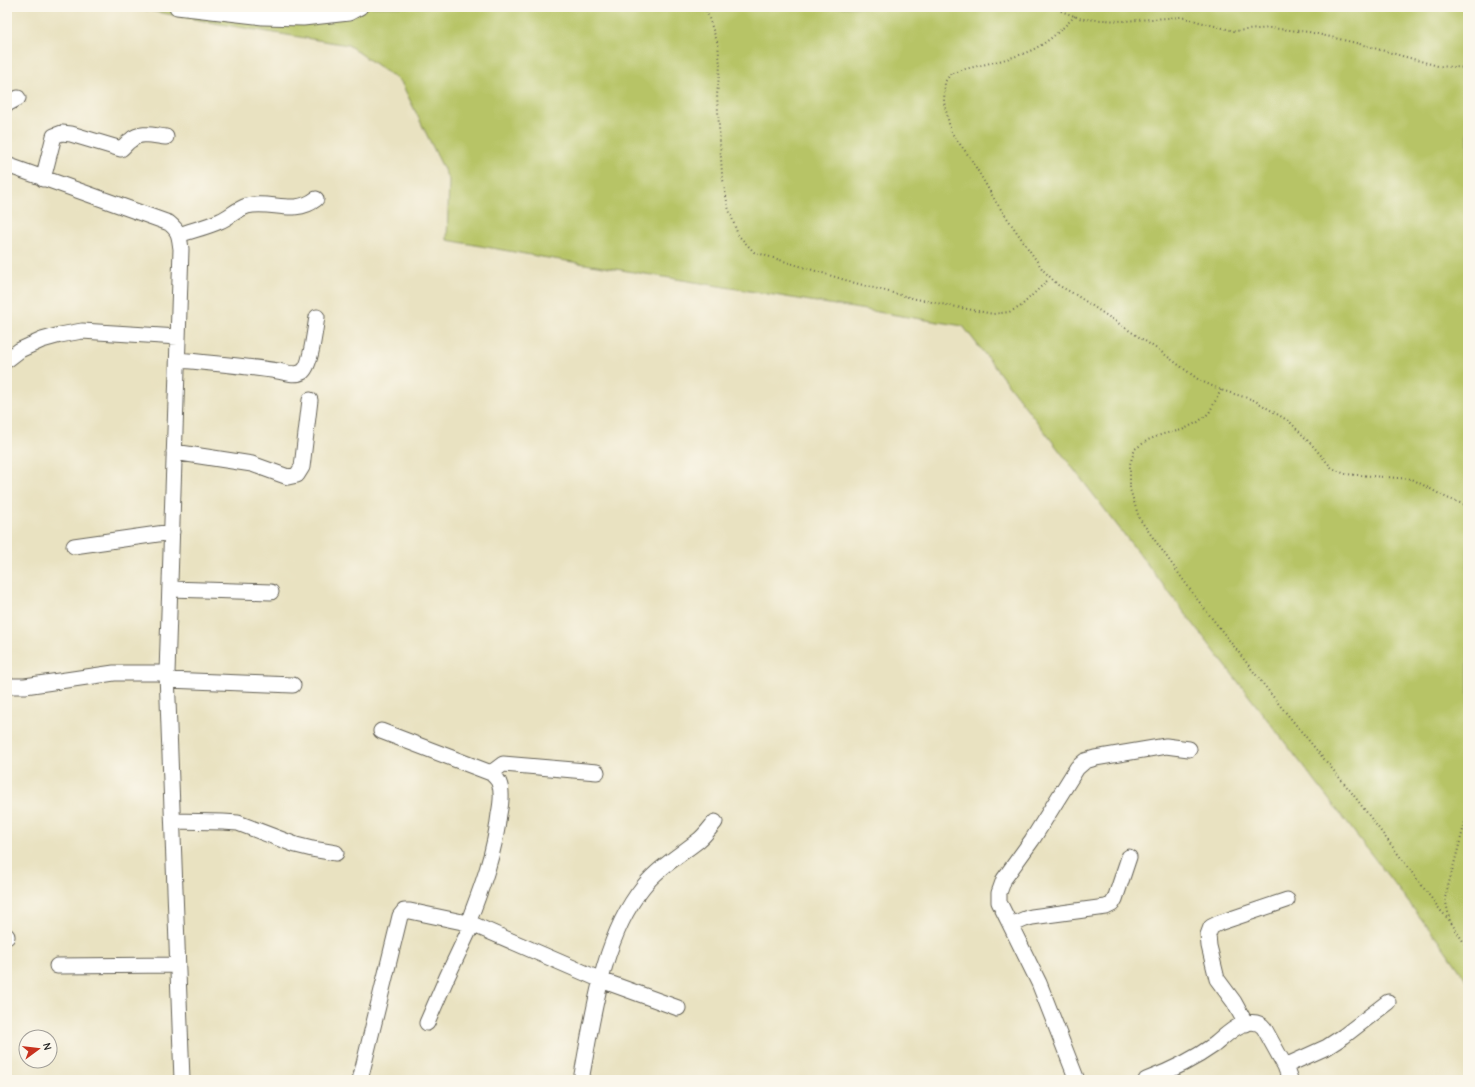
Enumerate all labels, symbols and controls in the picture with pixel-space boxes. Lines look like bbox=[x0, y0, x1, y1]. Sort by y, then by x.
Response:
north arrow bbox=[18, 1029, 58, 1069]
text: N bbox=[40, 1041, 54, 1052]

